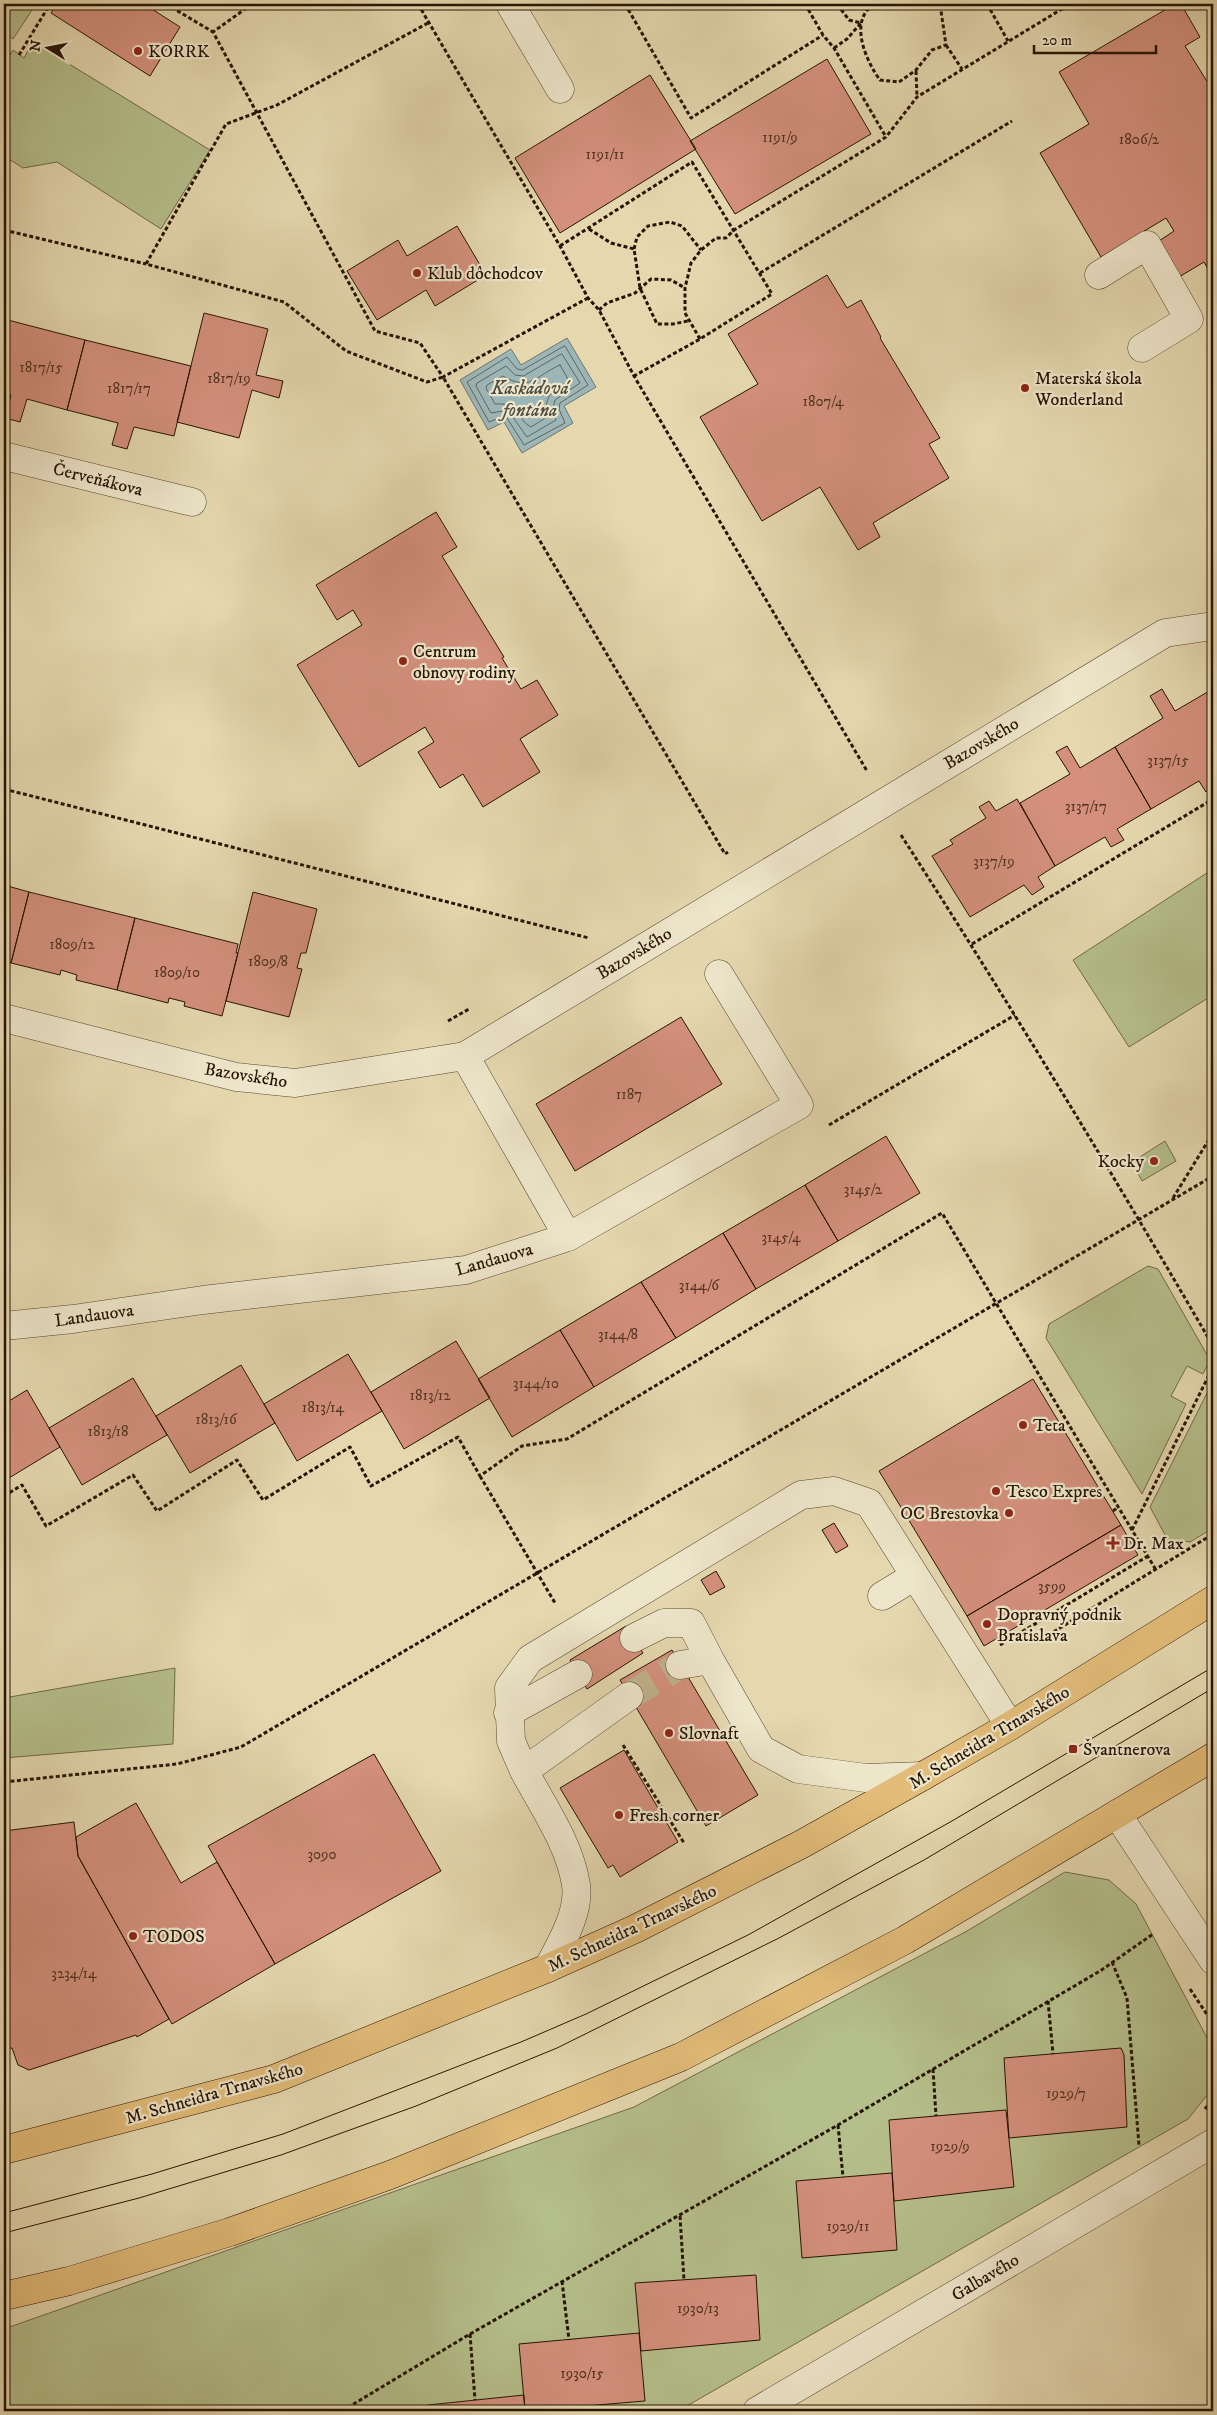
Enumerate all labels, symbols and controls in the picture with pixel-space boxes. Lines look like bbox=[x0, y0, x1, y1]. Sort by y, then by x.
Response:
north arrow bbox=[22, 22, 72, 72]
scale bar bbox=[1034, 22, 1157, 54]
text: 20 m bbox=[1042, 31, 1072, 50]
text: N bbox=[26, 38, 46, 53]
place label: KORRK bbox=[148, 41, 210, 63]
marker: KORRK bbox=[132, 45, 144, 57]
house number: 1191/9 bbox=[762, 128, 798, 147]
house number: 1806/2 bbox=[1119, 130, 1160, 149]
house number: 1191/11 bbox=[586, 145, 625, 164]
place label: Klub dôchodcov bbox=[427, 263, 543, 285]
marker: Klub dôchodcov bbox=[411, 267, 423, 279]
house number: 1817/15 bbox=[19, 358, 63, 377]
place label: Materská škola Wonderland bbox=[1034, 368, 1142, 411]
house number: 1817/19 bbox=[207, 369, 251, 388]
water label: Kaskádová fontána bbox=[490, 377, 571, 422]
house number: 1817/17 bbox=[107, 379, 151, 398]
marker: Materská škola Wonderland bbox=[1019, 382, 1031, 394]
house number: 1807/4 bbox=[802, 392, 844, 411]
street label: Červeňákova bbox=[51, 457, 146, 502]
place label: Centrum obnovy rodiny bbox=[413, 641, 516, 684]
marker: Centrum obnovy rodiny bbox=[397, 655, 409, 667]
street label: Bazovského bbox=[940, 713, 1023, 775]
house number: 3137/15 bbox=[1147, 751, 1189, 770]
house number: 3137/17 bbox=[1065, 797, 1107, 816]
house number: 3137/19 bbox=[973, 852, 1015, 871]
street label: Bazovského bbox=[593, 923, 676, 985]
house number: 1809/12 bbox=[49, 935, 95, 954]
house number: 1809/8 bbox=[248, 952, 288, 971]
house number: 1809/10 bbox=[154, 963, 200, 982]
street label: Bazovského bbox=[203, 1059, 289, 1093]
house number: 1187 bbox=[616, 1085, 642, 1104]
place label: Kocky bbox=[1098, 1151, 1144, 1173]
marker: Kocky bbox=[1148, 1155, 1160, 1167]
house number: 3145/2 bbox=[844, 1180, 883, 1199]
house number: 3145/4 bbox=[761, 1228, 801, 1247]
street label: Landauova bbox=[453, 1238, 536, 1282]
house number: 3144/6 bbox=[679, 1276, 720, 1295]
street label: Landauova bbox=[53, 1300, 135, 1332]
house number: 3144/8 bbox=[598, 1325, 638, 1344]
house number: 3144/10 bbox=[513, 1374, 559, 1393]
house number: 1813/12 bbox=[409, 1386, 451, 1405]
house number: 1813/14 bbox=[302, 1398, 345, 1417]
house number: 1813/16 bbox=[195, 1410, 238, 1429]
place label: Teta bbox=[1033, 1415, 1066, 1437]
marker: Teta bbox=[1017, 1419, 1029, 1431]
house number: 1813/18 bbox=[87, 1422, 129, 1441]
place label: Tesco Expres bbox=[1006, 1481, 1102, 1503]
marker: Tesco Expres bbox=[990, 1485, 1002, 1497]
place label: OC Brestovka bbox=[900, 1503, 999, 1525]
marker: OC Brestovka bbox=[1003, 1507, 1015, 1519]
place label: Dr. Max bbox=[1123, 1533, 1184, 1555]
marker: Dr. Max bbox=[1107, 1537, 1119, 1549]
house number: 3599 bbox=[1038, 1577, 1066, 1596]
place label: Dopravný podnik Bratislava bbox=[997, 1604, 1122, 1647]
marker: Dopravný podnik Bratislava bbox=[981, 1618, 993, 1630]
street label: M. Schneidra Trnavského bbox=[905, 1681, 1074, 1795]
place label: Slovnaft bbox=[679, 1723, 739, 1745]
marker: Slovnaft bbox=[663, 1727, 675, 1739]
place label: Švantnerova bbox=[1083, 1738, 1171, 1761]
marker: Švantnerova bbox=[1067, 1743, 1079, 1755]
place label: Fresh corner bbox=[629, 1805, 720, 1827]
marker: Fresh corner bbox=[613, 1809, 625, 1821]
house number: 3090 bbox=[307, 1845, 337, 1864]
street label: M. Schneidra Trnavského bbox=[545, 1880, 720, 1978]
place label: TODOS bbox=[143, 1926, 205, 1948]
marker: TODOS bbox=[127, 1930, 139, 1942]
house number: 3234/14 bbox=[51, 1964, 97, 1983]
street label: M. Schneidra Trnavského bbox=[123, 2058, 306, 2130]
house number: 1929/7 bbox=[1046, 2084, 1086, 2103]
house number: 1929/9 bbox=[930, 2137, 970, 2156]
house number: 1929/11 bbox=[827, 2217, 869, 2236]
street label: Galbavého bbox=[948, 2249, 1024, 2307]
house number: 1930/13 bbox=[677, 2299, 719, 2318]
house number: 1930/15 bbox=[560, 2364, 604, 2383]

